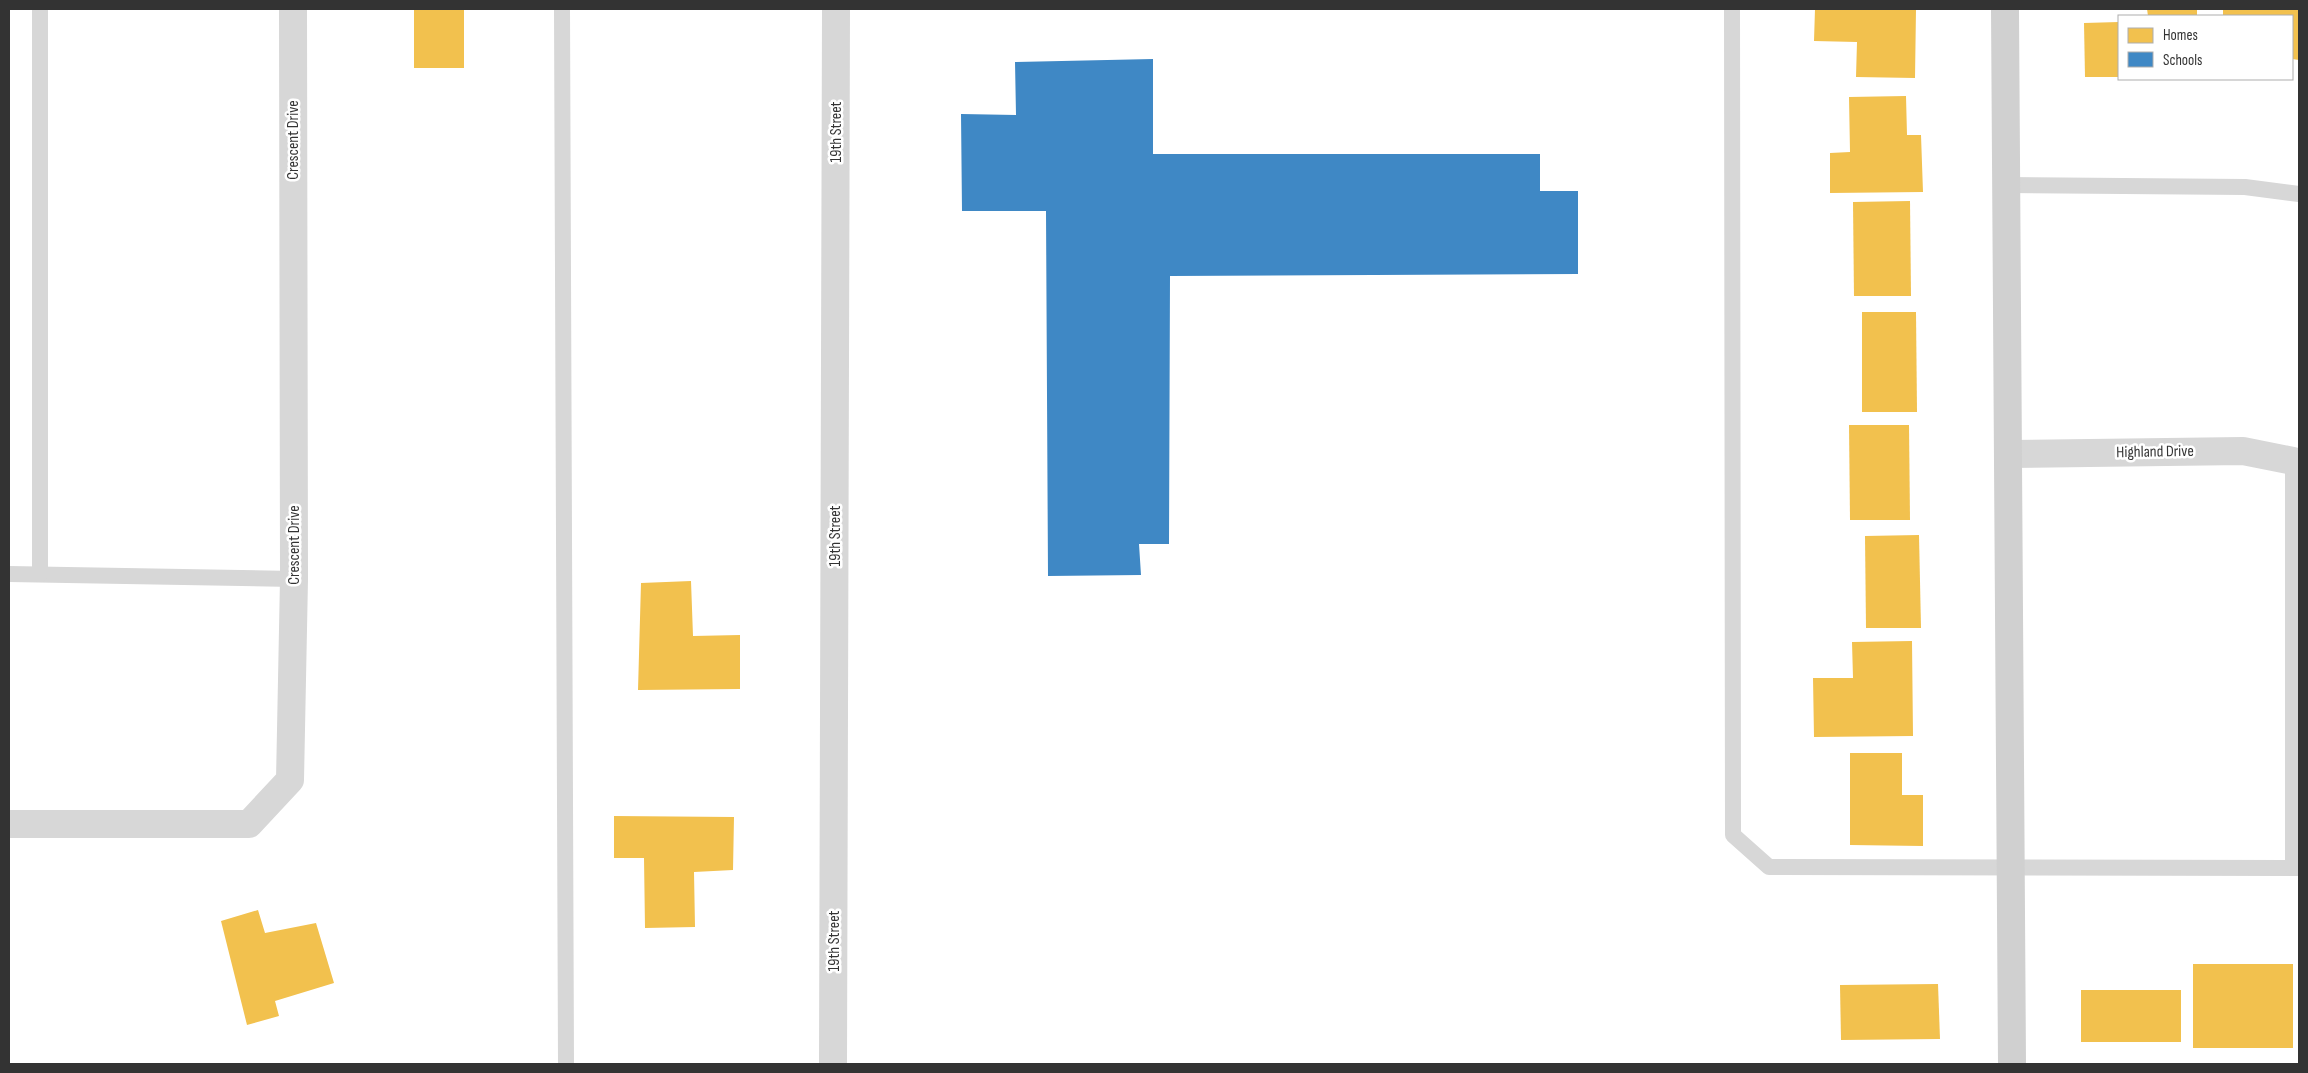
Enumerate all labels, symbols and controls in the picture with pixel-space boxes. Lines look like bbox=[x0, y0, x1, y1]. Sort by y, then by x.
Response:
legend bbox=[2118, 15, 2293, 80]
text: Homes bbox=[2163, 26, 2198, 45]
text: Schools bbox=[2163, 51, 2202, 70]
street label: Crescent Drive bbox=[284, 100, 303, 180]
street label: 19th Street bbox=[827, 101, 846, 162]
street label: Highland Drive bbox=[2116, 442, 2194, 462]
street label: Crescent Drive bbox=[285, 505, 304, 585]
street label: 19th Street bbox=[826, 505, 845, 566]
street label: 19th Street bbox=[825, 910, 844, 971]

